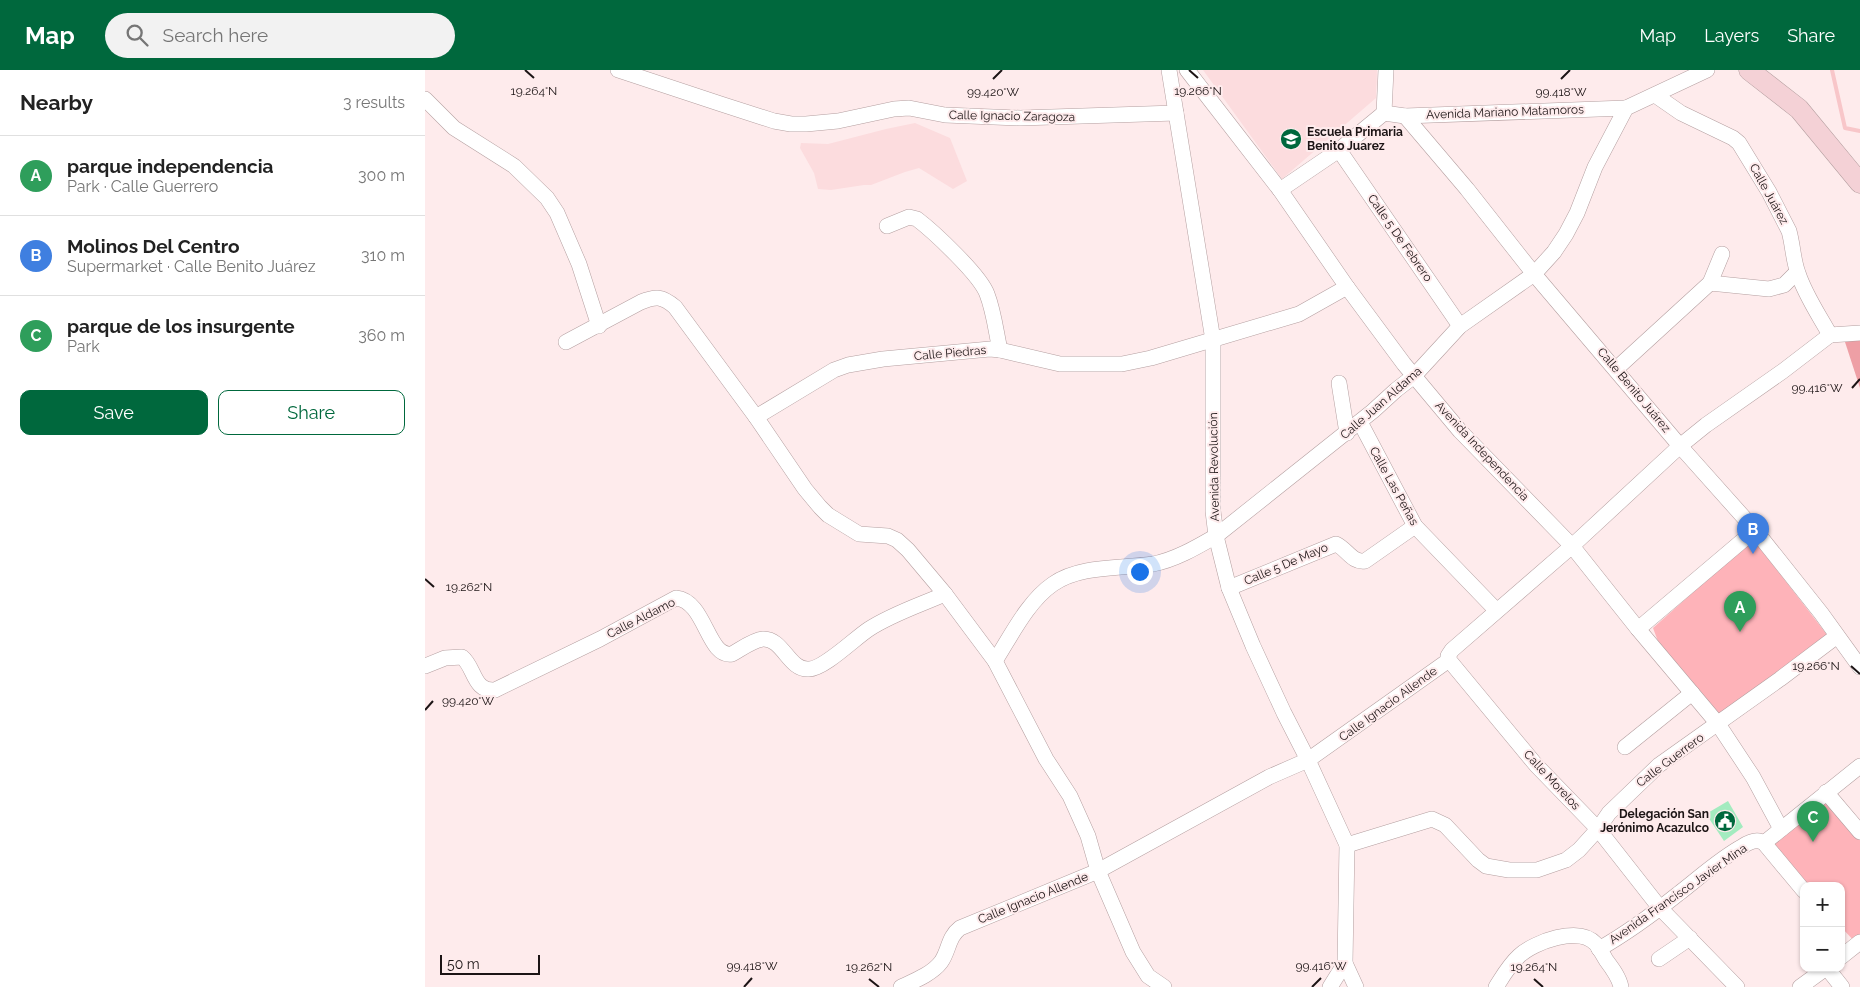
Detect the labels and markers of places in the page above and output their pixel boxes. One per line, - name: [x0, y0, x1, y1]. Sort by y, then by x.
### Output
- place label: Escuela Primaria Benito Juarez: [1307, 125, 1403, 153]
- school or university icon: Escuela Primaria Benito Juarez: [1279, 127, 1303, 151]
- pin: B: [1737, 513, 1769, 554]
- pin: A: [1724, 591, 1756, 632]
- pin: C: [1797, 801, 1829, 842]
- place label: Delegación San Jerónimo Acazulco: [1600, 807, 1709, 835]
- public building icon: Delegación San Jerónimo Acazulco: [1713, 809, 1737, 833]

